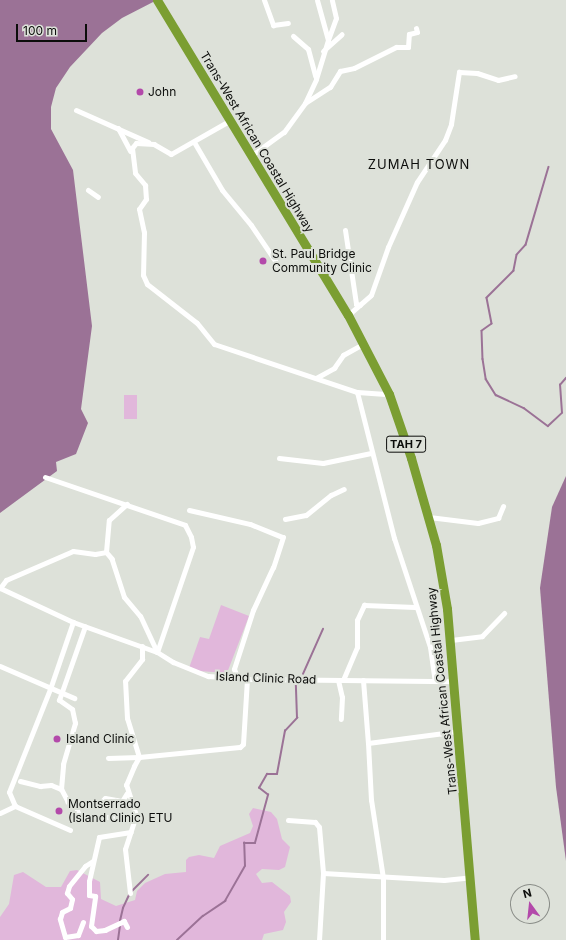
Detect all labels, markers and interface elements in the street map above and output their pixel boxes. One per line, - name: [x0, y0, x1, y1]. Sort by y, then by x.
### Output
- scale bar: [18, 16, 89, 42]
- text: 100 m: [23, 23, 57, 38]
- street label: Trans-West African Coastal Highway: [197, 49, 317, 235]
- place label: John: [148, 85, 176, 99]
- marker: John: [135, 87, 145, 97]
- district label: ZUMAH TOWN: [368, 156, 470, 172]
- place label: St. Paul Bridge Community Clinic: [272, 247, 372, 275]
- marker: St. Paul Bridge Community Clinic: [257, 255, 269, 267]
- road number: TAH 7: [386, 435, 426, 453]
- street label: Trans-West African Coastal Highway: [424, 587, 460, 795]
- street label: Island Clinic Road: [215, 669, 317, 687]
- place label: Island Clinic: [66, 732, 134, 746]
- marker: Island Clinic: [51, 733, 63, 745]
- place label: Montserrado (Island Clinic) ETU: [68, 797, 172, 825]
- marker: Montserrado (Island Clinic) ETU: [53, 805, 65, 817]
- north arrow: [510, 884, 550, 924]
- text: N: [521, 886, 533, 901]

